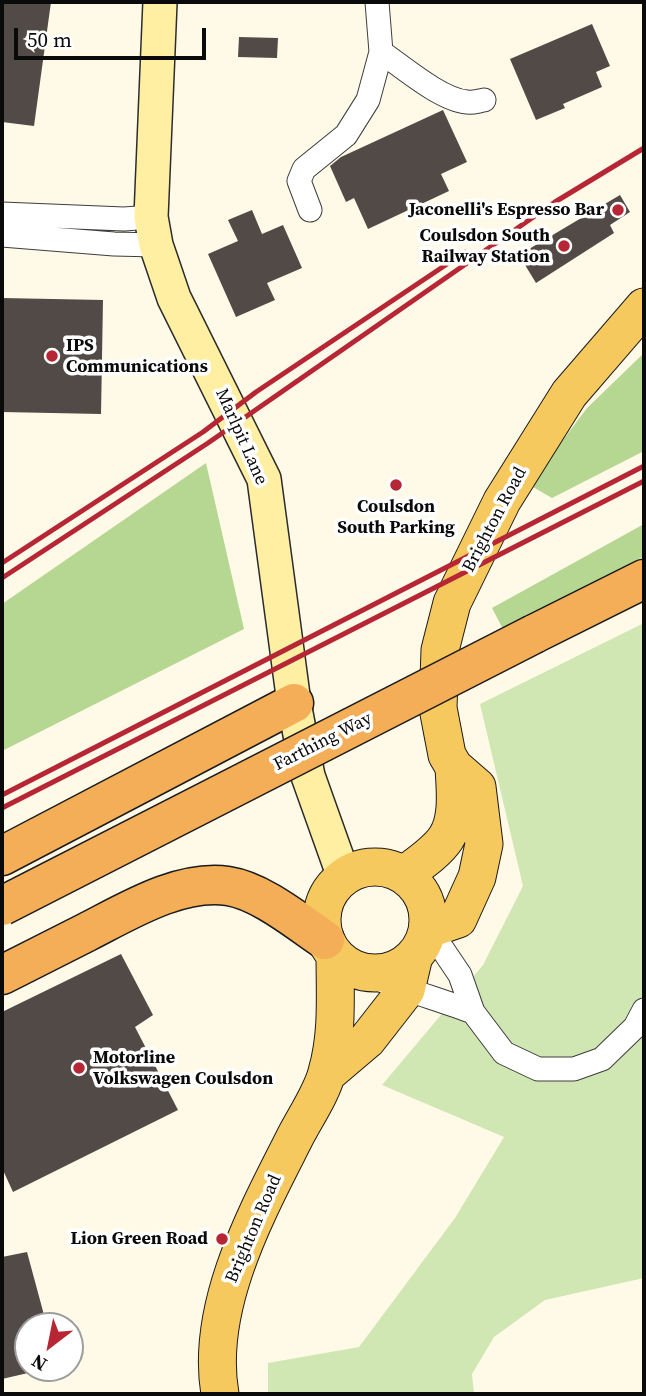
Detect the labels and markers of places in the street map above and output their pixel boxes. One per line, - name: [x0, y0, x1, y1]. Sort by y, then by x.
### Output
- place label: Jaconelli's Espresso Bar: [409, 199, 604, 221]
- marker: Jaconelli's Espresso Bar: [610, 202, 626, 218]
- place label: Coulsdon South Railway Station: [420, 225, 550, 268]
- marker: Coulsdon South Railway Station: [556, 238, 572, 254]
- place label: IPS Communications: [66, 335, 208, 378]
- marker: IPS Communications: [44, 348, 60, 364]
- marker: Coulsdon South Parking: [388, 477, 404, 493]
- place label: Coulsdon South Parking: [337, 496, 455, 538]
- place label: Motorline Volkswagen Coulsdon: [93, 1047, 273, 1090]
- marker: Motorline Volkswagen Coulsdon: [71, 1060, 87, 1076]
- place label: Lion Green Road: [71, 1228, 208, 1250]
- marker: Lion Green Road: [214, 1231, 230, 1247]

